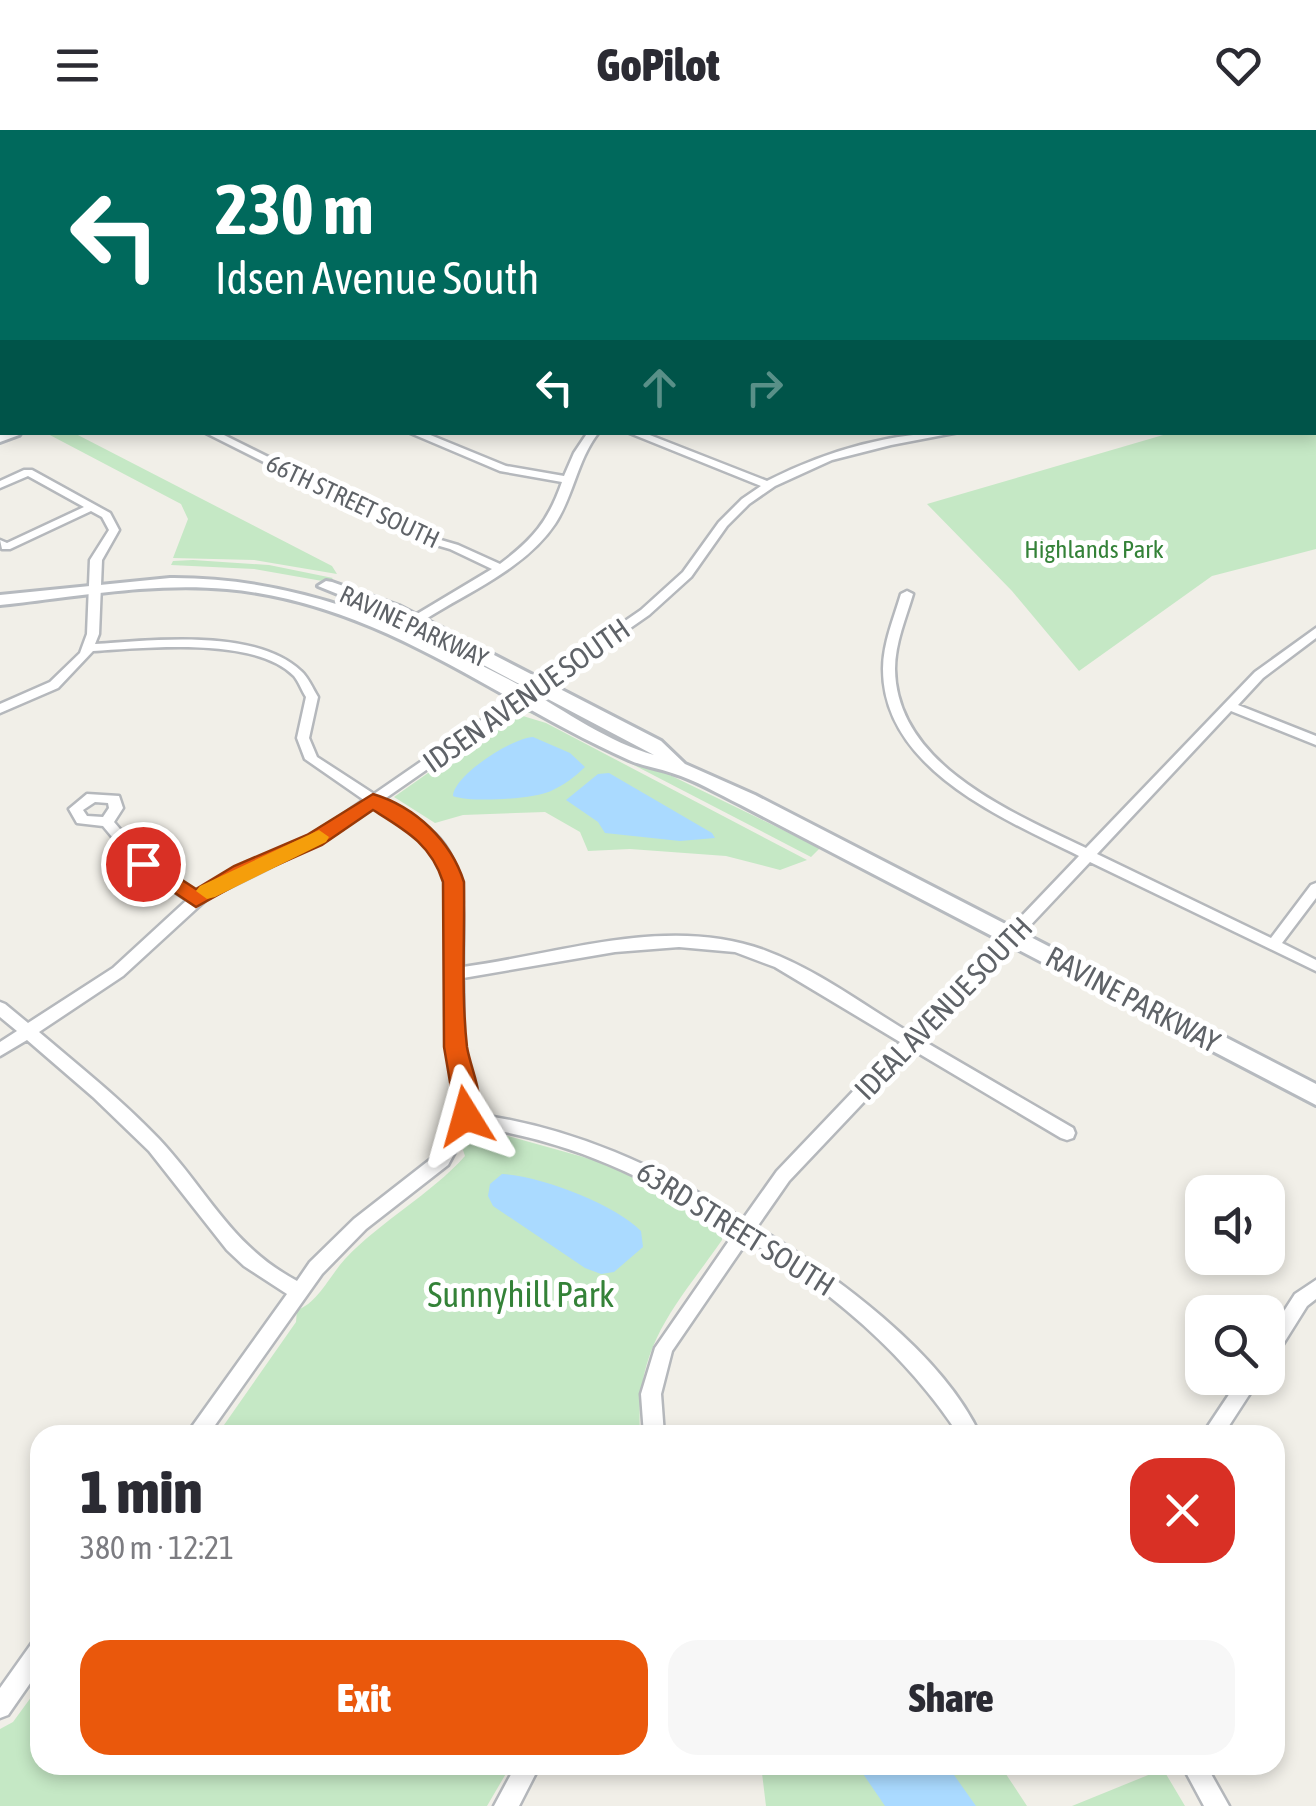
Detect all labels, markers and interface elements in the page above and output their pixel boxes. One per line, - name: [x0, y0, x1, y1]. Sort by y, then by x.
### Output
- icon: menu: [50, 38, 105, 93]
- icon: heart: [1211, 38, 1266, 93]
- text: GoPilot: [597, 39, 719, 91]
- text: 230 m: [215, 169, 374, 249]
- icon: left: [50, 170, 180, 300]
- text: Idsen Avenue South: [215, 252, 539, 304]
- icon: left: [527, 360, 582, 415]
- icon: ahead: [632, 360, 687, 415]
- icon: right: [737, 360, 792, 415]
- street label: 66TH STREET SOUTH: [262, 449, 444, 553]
- park label: Highlands Park: [1024, 535, 1164, 563]
- street label: RAVINE PARKWAY: [336, 580, 492, 672]
- street label: IDSEN AVENUE SOUTH: [416, 611, 636, 779]
- pin: [101, 822, 186, 907]
- icon: arrive: [116, 837, 171, 892]
- street label: IDEAL AVENUE SOUTH: [847, 910, 1039, 1106]
- street label: RAVINE PARKWAY: [1040, 939, 1226, 1059]
- position arrow: [414, 1064, 518, 1168]
- street label: 63RD STREET SOUTH: [631, 1154, 841, 1302]
- map controls: [1185, 1175, 1285, 1395]
- button: sound: [1185, 1175, 1285, 1275]
- park label: Sunnyhill Park: [428, 1274, 614, 1314]
- button: search: [1185, 1295, 1285, 1395]
- text: 1 min: [80, 1457, 203, 1526]
- button: close: [1130, 1458, 1235, 1563]
- text: 380 m · 12:21: [80, 1529, 234, 1566]
- button: Exit: [80, 1640, 648, 1755]
- button: Share: [668, 1640, 1235, 1755]

